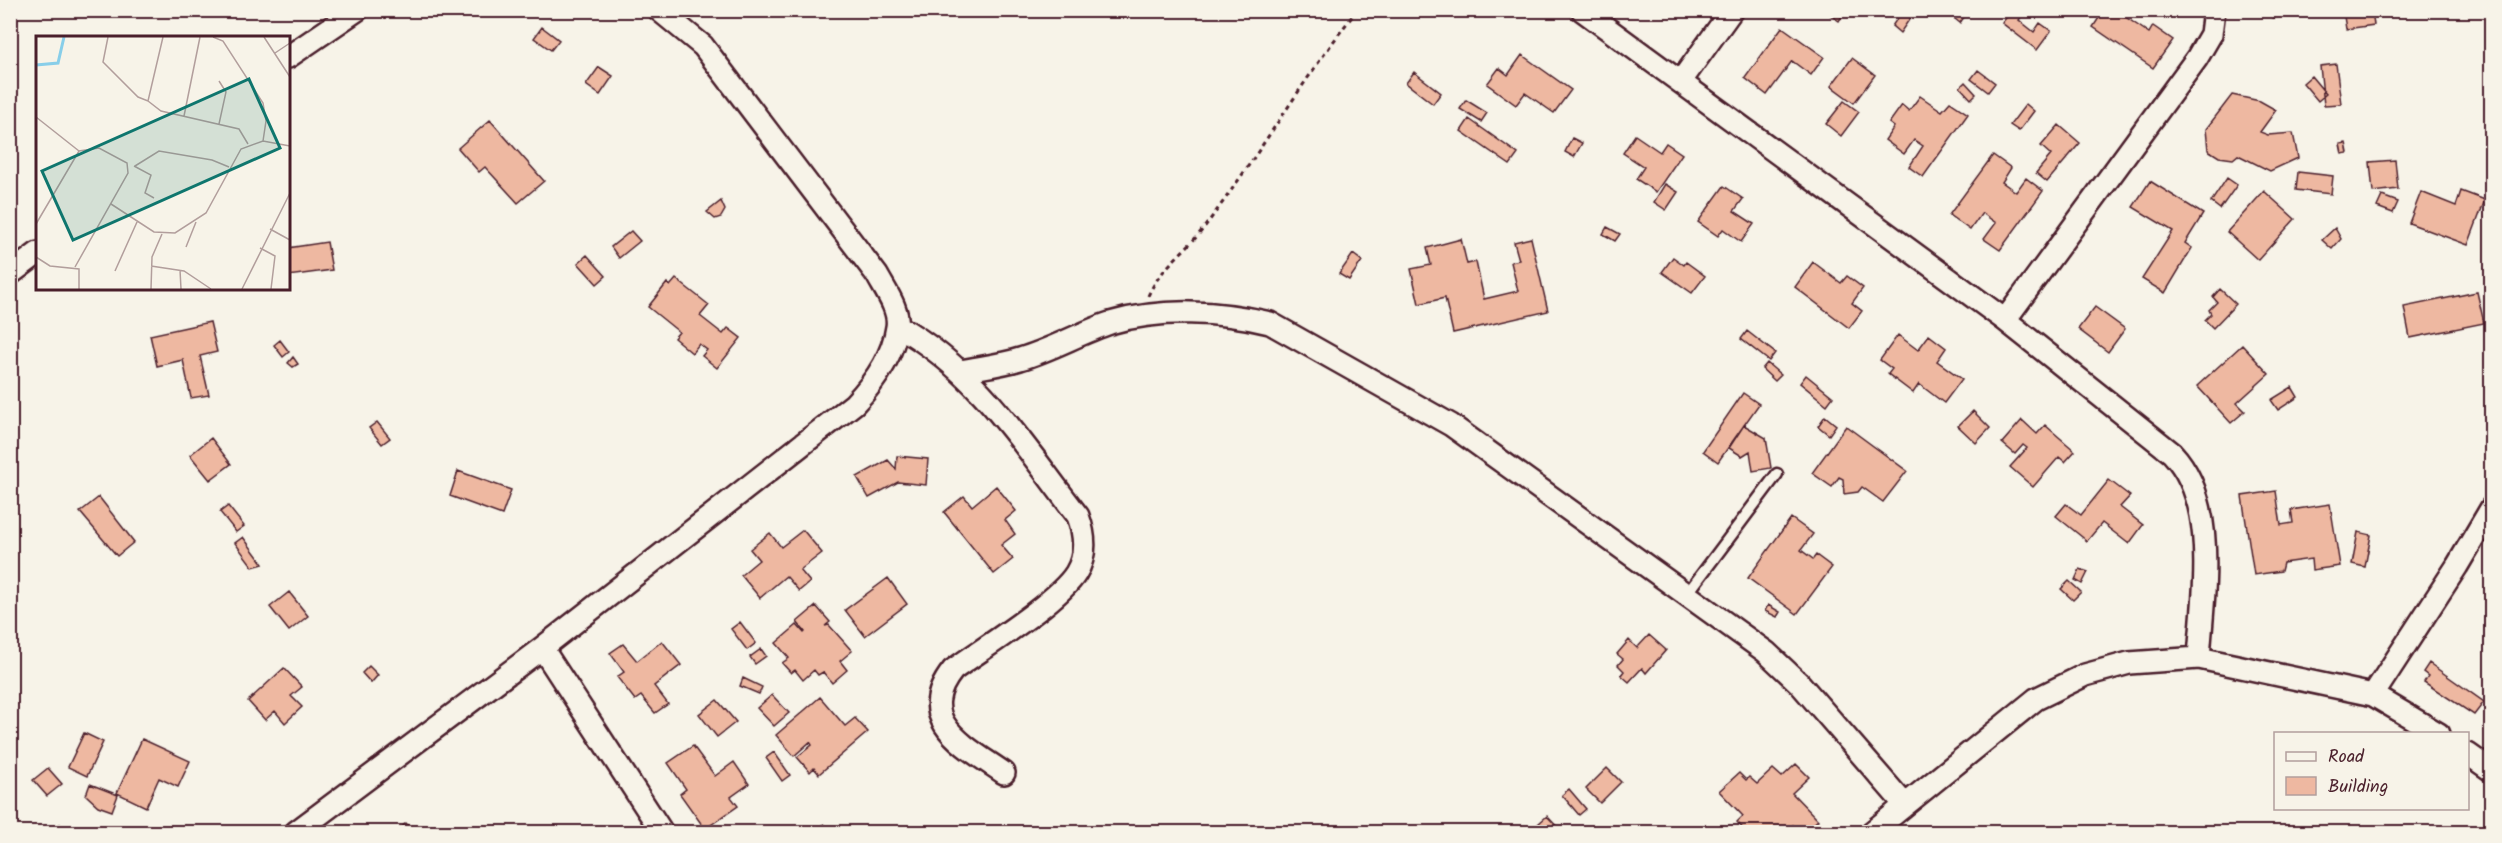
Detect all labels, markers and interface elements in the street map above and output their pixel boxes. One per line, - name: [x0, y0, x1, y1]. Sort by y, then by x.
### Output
- inset map: [36, 36, 290, 290]
- legend: [2274, 732, 2469, 810]
- text: Road: [2328, 743, 2365, 772]
- text: Building: [2328, 773, 2388, 802]

